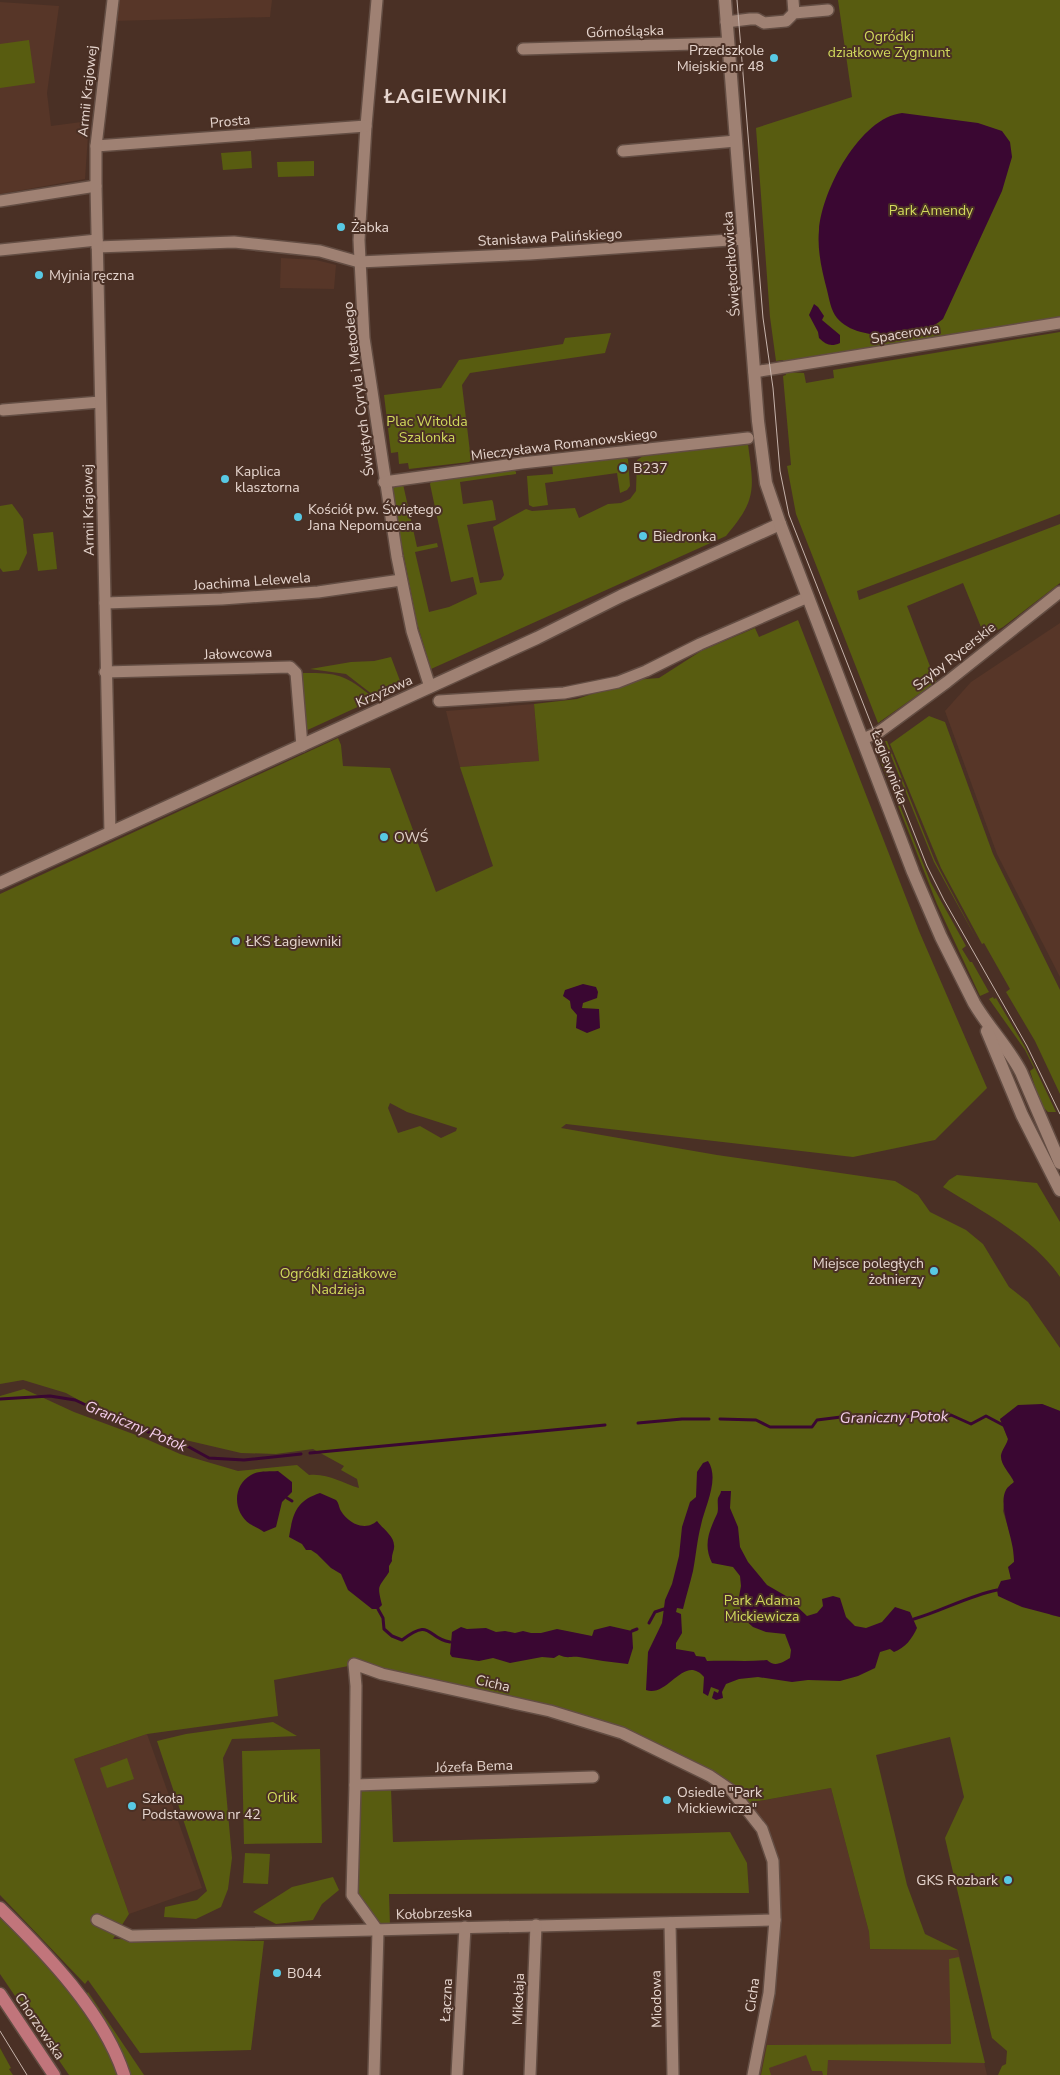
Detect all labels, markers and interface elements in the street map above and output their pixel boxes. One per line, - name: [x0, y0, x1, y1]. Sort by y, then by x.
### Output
- street label: Górnośląska: [586, 21, 664, 42]
- park label: Ogródki działkowe Zygmunt: [828, 27, 950, 62]
- place label: Przedszkole Miejskie nr 48: [677, 41, 764, 76]
- street label: Armii Krajowej: [73, 44, 102, 138]
- marker: Przedszkole Miejskie nr 48: [768, 52, 780, 64]
- district label: ŁAGIEWNIKI: [383, 84, 508, 110]
- street label: Prosta: [209, 110, 251, 133]
- park label: Park Amendy: [889, 201, 974, 220]
- street label: Świętochłowicka: [718, 211, 745, 317]
- place label: Żabka: [351, 218, 389, 237]
- marker: Żabka: [335, 221, 347, 233]
- street label: Stanisława Palińskiego: [477, 224, 623, 251]
- place label: Myjnia ręczna: [49, 266, 134, 285]
- marker: Myjnia ręczna: [33, 269, 45, 281]
- street label: Świętych Cyryla i Metodego: [338, 300, 379, 477]
- street label: Spacerowa: [869, 319, 941, 348]
- park label: Plac Witolda Szalonka: [386, 412, 468, 447]
- street label: Mieczysława Romanowskiego: [470, 424, 659, 465]
- place label: B237: [633, 459, 668, 478]
- place label: Kaplica klasztorna: [235, 462, 300, 497]
- marker: B237: [617, 462, 629, 474]
- street label: Armii Krajowej: [78, 464, 99, 556]
- marker: Kaplica klasztorna: [219, 473, 231, 485]
- place label: Kościół pw. Świętego Jana Nepomucena: [307, 500, 442, 535]
- marker: Kościół pw. Świętego Jana Nepomucena: [292, 511, 304, 523]
- place label: Biedronka: [653, 527, 716, 546]
- marker: Biedronka: [637, 530, 649, 542]
- street label: Joachima Lelewela: [192, 568, 311, 595]
- street label: Szyby Rycerskie: [909, 618, 1000, 695]
- street label: Jałowcowa: [202, 643, 273, 664]
- street label: Krzyżowa: [353, 670, 416, 712]
- street label: Łagiewnicka: [866, 727, 912, 807]
- place label: OWŚ: [394, 828, 429, 847]
- marker: OWŚ: [378, 831, 390, 843]
- place label: ŁKS Łagiewniki: [245, 932, 341, 951]
- marker: ŁKS Łagiewniki: [230, 935, 242, 947]
- place label: Miejsce poległych żołnierzy: [813, 1254, 925, 1289]
- park label: Ogródki działkowe Nadzieja: [280, 1264, 396, 1299]
- marker: Miejsce poległych żołnierzy: [928, 1265, 940, 1277]
- water label: Graniczny Potok: [82, 1396, 190, 1457]
- water label: Graniczny Potok: [840, 1406, 949, 1428]
- park label: Park Adama Mickiewicza: [724, 1591, 800, 1626]
- street label: Cicha: [474, 1670, 512, 1697]
- street label: Józefa Bema: [434, 1756, 513, 1777]
- place label: Osiedle "Park Mickiewicza": [677, 1783, 763, 1818]
- park label: Orlik: [267, 1788, 298, 1807]
- place label: Szkoła Podstawowa nr 42: [142, 1789, 261, 1824]
- marker: Osiedle "Park Mickiewicza": [661, 1794, 673, 1806]
- marker: Szkoła Podstawowa nr 42: [126, 1800, 138, 1812]
- place label: GKS Rozbark: [916, 1871, 999, 1890]
- marker: GKS Rozbark: [1002, 1874, 1014, 1886]
- street label: Kołobrzeska: [396, 1903, 472, 1924]
- place label: B044: [287, 1964, 322, 1983]
- marker: B044: [271, 1967, 283, 1979]
- street label: Miodowa: [646, 1970, 667, 2028]
- street label: Mikołaja: [508, 1973, 529, 2025]
- street label: Cicha: [741, 1977, 764, 2013]
- street label: Łączna: [436, 1978, 457, 2023]
- street label: Chorzowska: [10, 1989, 69, 2063]

